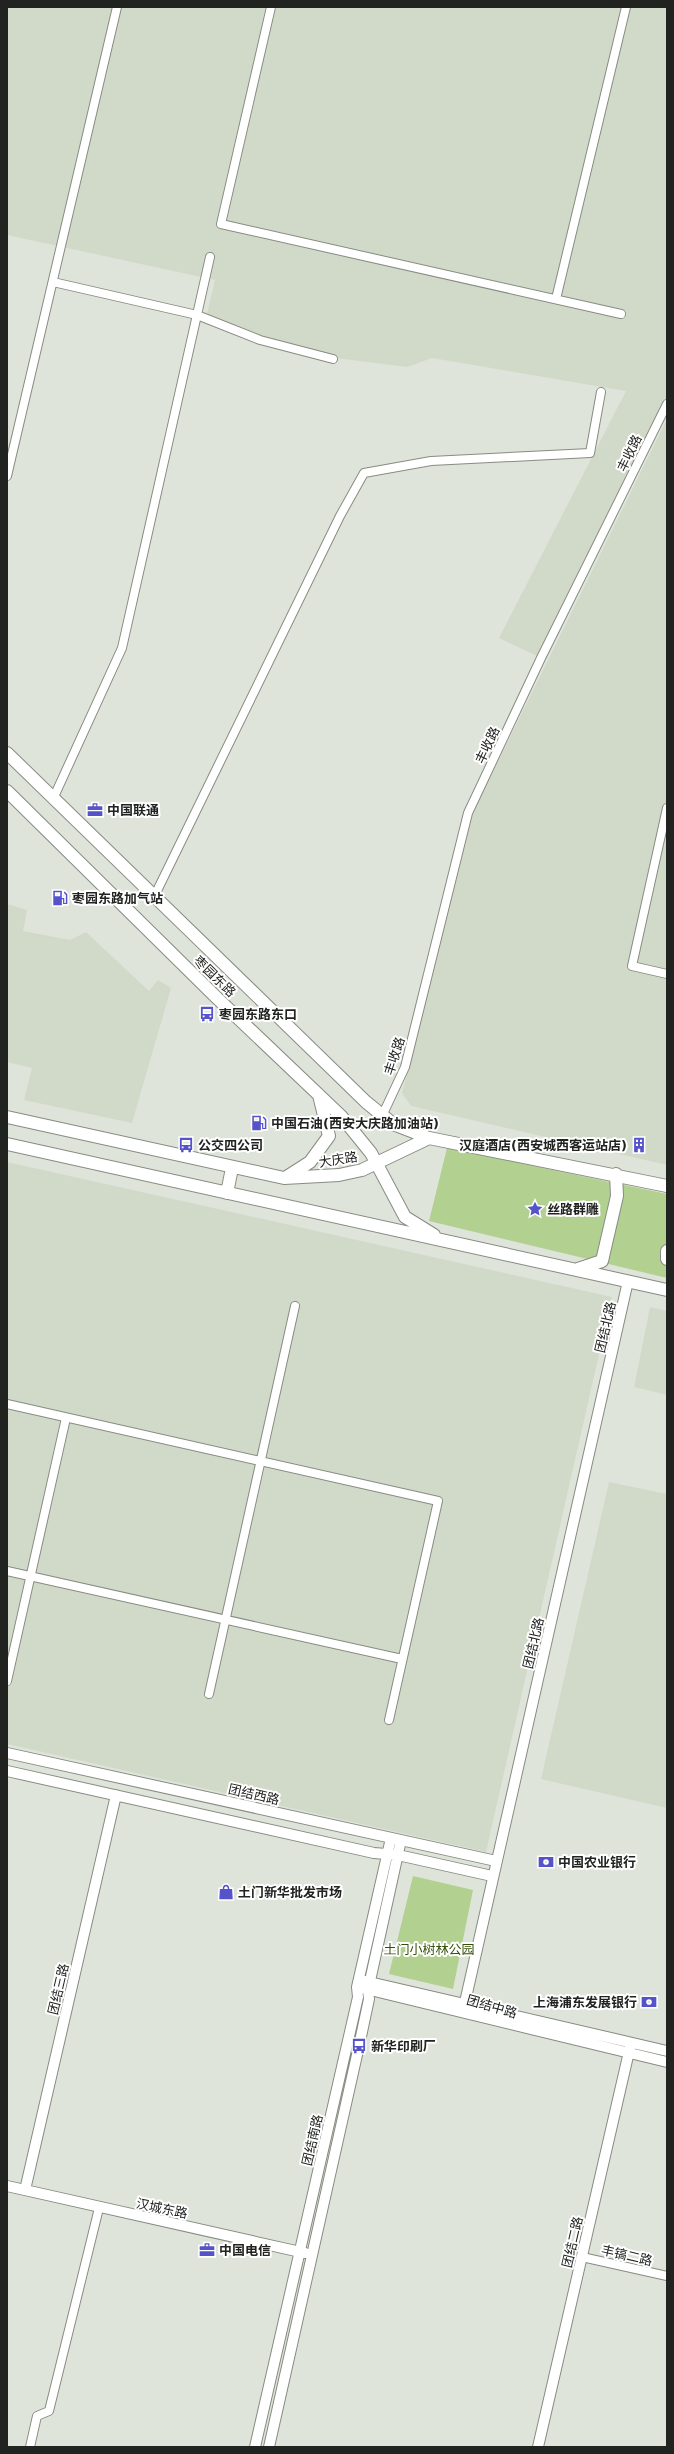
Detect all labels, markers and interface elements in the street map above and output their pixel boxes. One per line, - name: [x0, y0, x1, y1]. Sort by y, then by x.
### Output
- street label: 丰收路: [614, 432, 645, 474]
- street label: 丰收路: [472, 724, 502, 766]
- office icon: 中国联通: [86, 801, 104, 819]
- place label: 中国联通: [107, 803, 159, 818]
- fuel station icon: 枣园东路加气站: [51, 889, 69, 907]
- place label: 枣园东路加气站: [72, 891, 163, 906]
- street label: 枣园东路: [191, 953, 239, 1000]
- bus stop icon: 枣园东路东口: [198, 1005, 216, 1023]
- place label: 枣园东路东口: [219, 1007, 297, 1022]
- street label: 丰收路: [381, 1035, 408, 1077]
- fuel station icon: 中国石油(西安大庆路加油站): [250, 1114, 268, 1132]
- place label: 中国石油(西安大庆路加油站): [271, 1116, 439, 1131]
- bus stop icon: 公交四公司: [177, 1136, 195, 1154]
- building icon: 汉庭酒店(西安城西客运站店): [630, 1136, 648, 1154]
- place label: 公交四公司: [198, 1138, 263, 1153]
- place label: 汉庭酒店(西安城西客运站店): [459, 1138, 627, 1153]
- street label: 大庆路: [318, 1149, 359, 1170]
- place icon: 丝路群雕: [526, 1200, 544, 1218]
- place label: 丝路群雕: [547, 1202, 599, 1217]
- street label: 团结北路: [592, 1300, 619, 1354]
- street label: 团结北路: [520, 1616, 547, 1670]
- street label: 团结西路: [227, 1781, 281, 1808]
- bank icon: 中国农业银行: [537, 1853, 555, 1871]
- place label: 中国农业银行: [558, 1855, 636, 1870]
- shop icon: 土门新华批发市场: [217, 1883, 235, 1901]
- place label: 土门新华批发市场: [238, 1885, 342, 1900]
- park label: 土门小树林公园: [383, 1942, 475, 1957]
- street label: 团结三路: [45, 1962, 72, 2016]
- street label: 团结中路: [465, 1992, 519, 2021]
- bank icon: 上海浦东发展银行: [640, 1993, 658, 2011]
- place label: 上海浦东发展银行: [533, 1995, 637, 2010]
- bus stop icon: 新华印刷厂: [350, 2037, 368, 2055]
- place label: 新华印刷厂: [371, 2039, 436, 2054]
- street label: 团结南路: [299, 2113, 326, 2167]
- street label: 汉城东路: [135, 2196, 189, 2221]
- street label: 团结二路: [559, 2215, 586, 2269]
- office icon: 中国电信: [198, 2241, 216, 2259]
- street label: 丰镐二路: [600, 2242, 654, 2269]
- place label: 中国电信: [219, 2243, 271, 2258]

